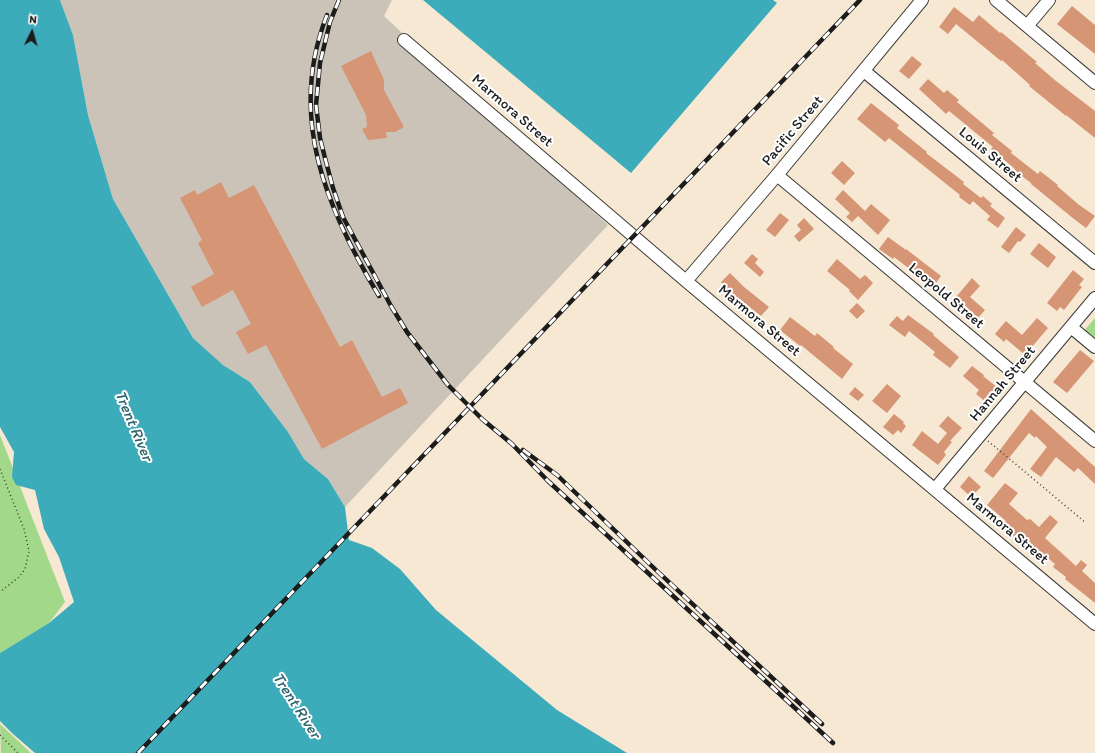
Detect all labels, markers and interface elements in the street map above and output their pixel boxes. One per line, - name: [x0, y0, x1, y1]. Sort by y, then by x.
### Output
- north arrow: [12, 12, 52, 52]
- text: N: [29, 13, 37, 26]
- street label: Marmora Street: [468, 71, 556, 151]
- street label: Pacific Street: [758, 92, 828, 170]
- street label: Louis Street: [955, 123, 1025, 187]
- street label: Leopold Street: [904, 259, 988, 333]
- street label: Marmora Street: [714, 281, 804, 361]
- street label: Hannah Street: [966, 343, 1040, 425]
- water label: Trent River: [110, 388, 156, 464]
- street label: Marmora Street: [962, 489, 1052, 569]
- water label: Trent River: [268, 669, 324, 743]

